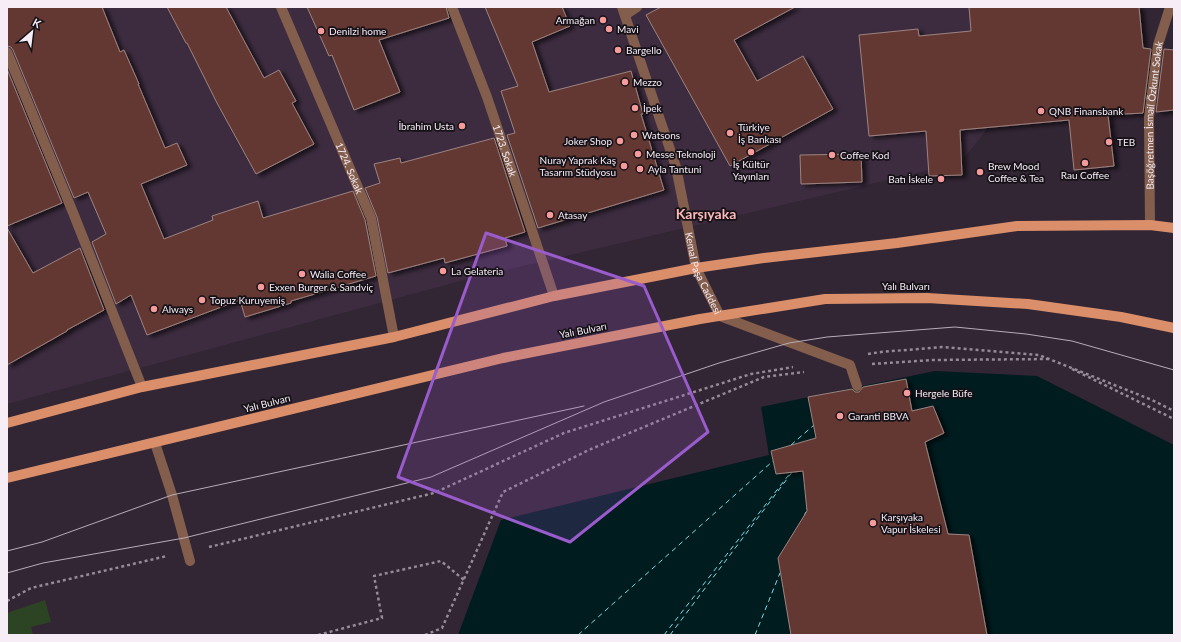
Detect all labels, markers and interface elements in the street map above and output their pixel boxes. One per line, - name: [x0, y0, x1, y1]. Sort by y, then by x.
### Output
- north arrow: [12, 12, 52, 52]
- place label: Armağan: [556, 14, 595, 26]
- text: K: [31, 15, 44, 30]
- marker: Armağan: [598, 15, 608, 25]
- place label: Mavi: [617, 23, 639, 35]
- marker: Mavi: [604, 24, 614, 34]
- place label: Denilzi home: [329, 25, 386, 37]
- marker: Denilzi home: [316, 26, 326, 36]
- street label: Başöğretmen İsmail Özkunt Sokak: [1143, 39, 1165, 190]
- place label: Bargello: [626, 44, 662, 56]
- marker: Bargello: [613, 45, 623, 55]
- place label: Mezzo: [633, 76, 662, 88]
- marker: Mezzo: [620, 77, 630, 87]
- place label: İpek: [643, 102, 663, 114]
- marker: İpek: [630, 103, 640, 113]
- place label: QNB Finansbank: [1049, 105, 1124, 117]
- marker: QNB Finansbank: [1036, 106, 1046, 116]
- place label: İbrahim Usta: [398, 120, 454, 132]
- marker: İbrahim Usta: [457, 121, 467, 131]
- place label: Türkiye İş Bankası: [738, 121, 781, 145]
- street label: 1723. Sokak: [491, 123, 520, 179]
- marker: Türkiye İş Bankası: [725, 128, 735, 138]
- place label: Watsons: [642, 129, 680, 141]
- marker: Watsons: [629, 130, 639, 140]
- place label: Joker Shop: [564, 135, 612, 147]
- marker: Joker Shop: [615, 136, 625, 146]
- place label: TEB: [1117, 136, 1135, 148]
- marker: TEB: [1104, 137, 1114, 147]
- street label: 1724. Sokak: [333, 141, 366, 196]
- marker: İş Kültür Yayınları: [746, 147, 756, 157]
- place label: Messe Teknoloji: [646, 148, 716, 160]
- marker: Messe Teknoloji: [633, 149, 643, 159]
- place label: Coffee Kod: [840, 149, 889, 161]
- marker: Coffee Kod: [827, 150, 837, 160]
- place label: Nuray Yaprak Kaş Tasarım Stüdyosu: [540, 154, 616, 178]
- place label: İş Kültür Yayınları: [733, 158, 770, 182]
- marker: Rau Coffee: [1080, 158, 1090, 168]
- place label: Brew Mood Coffee & Tea: [988, 160, 1044, 184]
- marker: Nuray Yaprak Kaş Tasarım Stüdyosu: [619, 161, 629, 171]
- place label: Ayla Tantuni: [648, 163, 701, 175]
- marker: Ayla Tantuni: [635, 164, 645, 174]
- marker: Brew Mood Coffee & Tea: [975, 167, 985, 177]
- place label: Rau Coffee: [1061, 169, 1109, 181]
- place label: Batı İskele: [888, 173, 933, 185]
- marker: Batı İskele: [936, 174, 946, 184]
- district label: Karşıyaka: [676, 205, 736, 222]
- place label: Atasay: [558, 209, 588, 221]
- marker: Atasay: [545, 210, 555, 220]
- street label: Kemal Paşa Caddesi: [683, 231, 724, 316]
- place label: La Gelateria: [451, 265, 503, 277]
- marker: La Gelateria: [438, 266, 448, 276]
- place label: Walia Coffee: [310, 268, 366, 280]
- marker: Walia Coffee: [297, 269, 307, 279]
- street label: Yalı Bulvarı: [882, 280, 930, 292]
- place label: Exxen Burger & Sandviç: [269, 281, 374, 293]
- marker: Exxen Burger & Sandviç: [256, 282, 266, 292]
- place label: Topuz Kuruyemiş: [210, 294, 285, 306]
- marker: Topuz Kuruyemiş: [197, 295, 207, 305]
- place label: Always: [162, 303, 193, 315]
- marker: Always: [149, 304, 159, 314]
- street label: Yalı Bulvarı: [558, 320, 608, 340]
- place label: Hergele Büfe: [915, 387, 972, 399]
- marker: Hergele Büfe: [902, 388, 912, 398]
- street label: Yalı Bulvarı: [242, 391, 292, 415]
- place label: Garanti BBVA: [848, 410, 909, 422]
- marker: Garanti BBVA: [835, 411, 845, 421]
- place label: Karşıyaka Vapur İskelesi: [881, 511, 941, 535]
- marker: Karşıyaka Vapur İskelesi: [868, 518, 878, 528]

